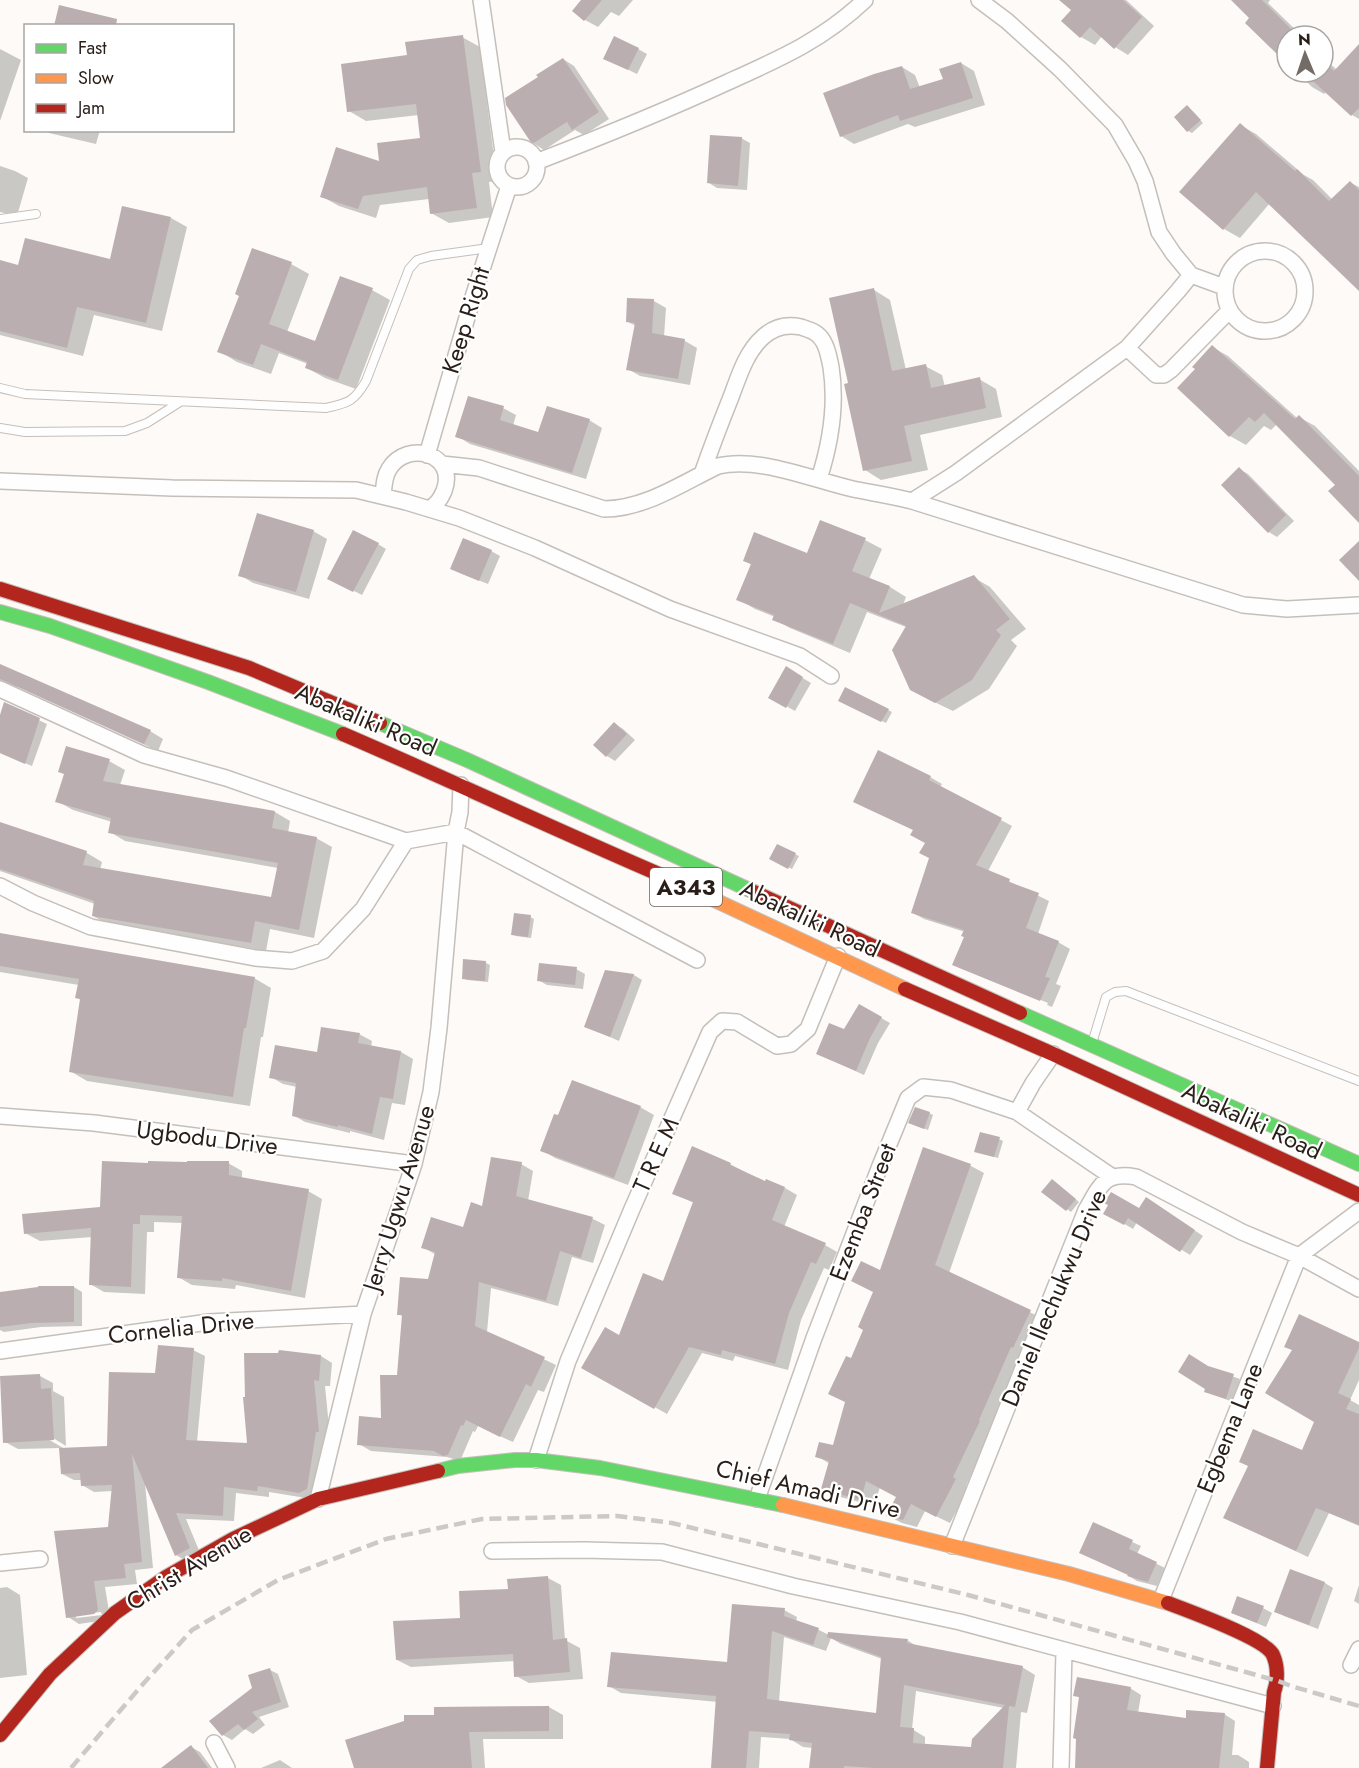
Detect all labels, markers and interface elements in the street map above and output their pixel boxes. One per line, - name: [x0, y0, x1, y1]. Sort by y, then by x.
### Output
- legend: [24, 24, 234, 132]
- north arrow: [1275, 24, 1335, 84]
- text: N: [1298, 28, 1311, 51]
- text: Fast: [78, 35, 107, 61]
- text: Slow: [78, 65, 115, 91]
- text: Jam: [76, 95, 105, 121]
- street label: Keep Right: [433, 262, 498, 378]
- street label: Abakaliki Road: [290, 674, 442, 765]
- road number: A343: [650, 868, 722, 906]
- street label: Abakaliki Road: [735, 871, 886, 966]
- street label: Abakaliki Road: [1177, 1073, 1328, 1168]
- street label: Jerry Ugwu Avenue: [353, 1101, 443, 1298]
- street label: Ugbodu Drive: [134, 1111, 280, 1164]
- street label: T R E M: [624, 1112, 688, 1198]
- street label: Ezemba Street: [820, 1138, 905, 1286]
- street label: Daniel Ilechukwu Drive: [992, 1184, 1115, 1412]
- street label: Cornelia Drive: [106, 1302, 256, 1353]
- street label: Egbema Lane: [1188, 1357, 1272, 1498]
- street label: Chief Amadi Drive: [712, 1450, 904, 1527]
- street label: Christ Avenue: [119, 1516, 258, 1619]

